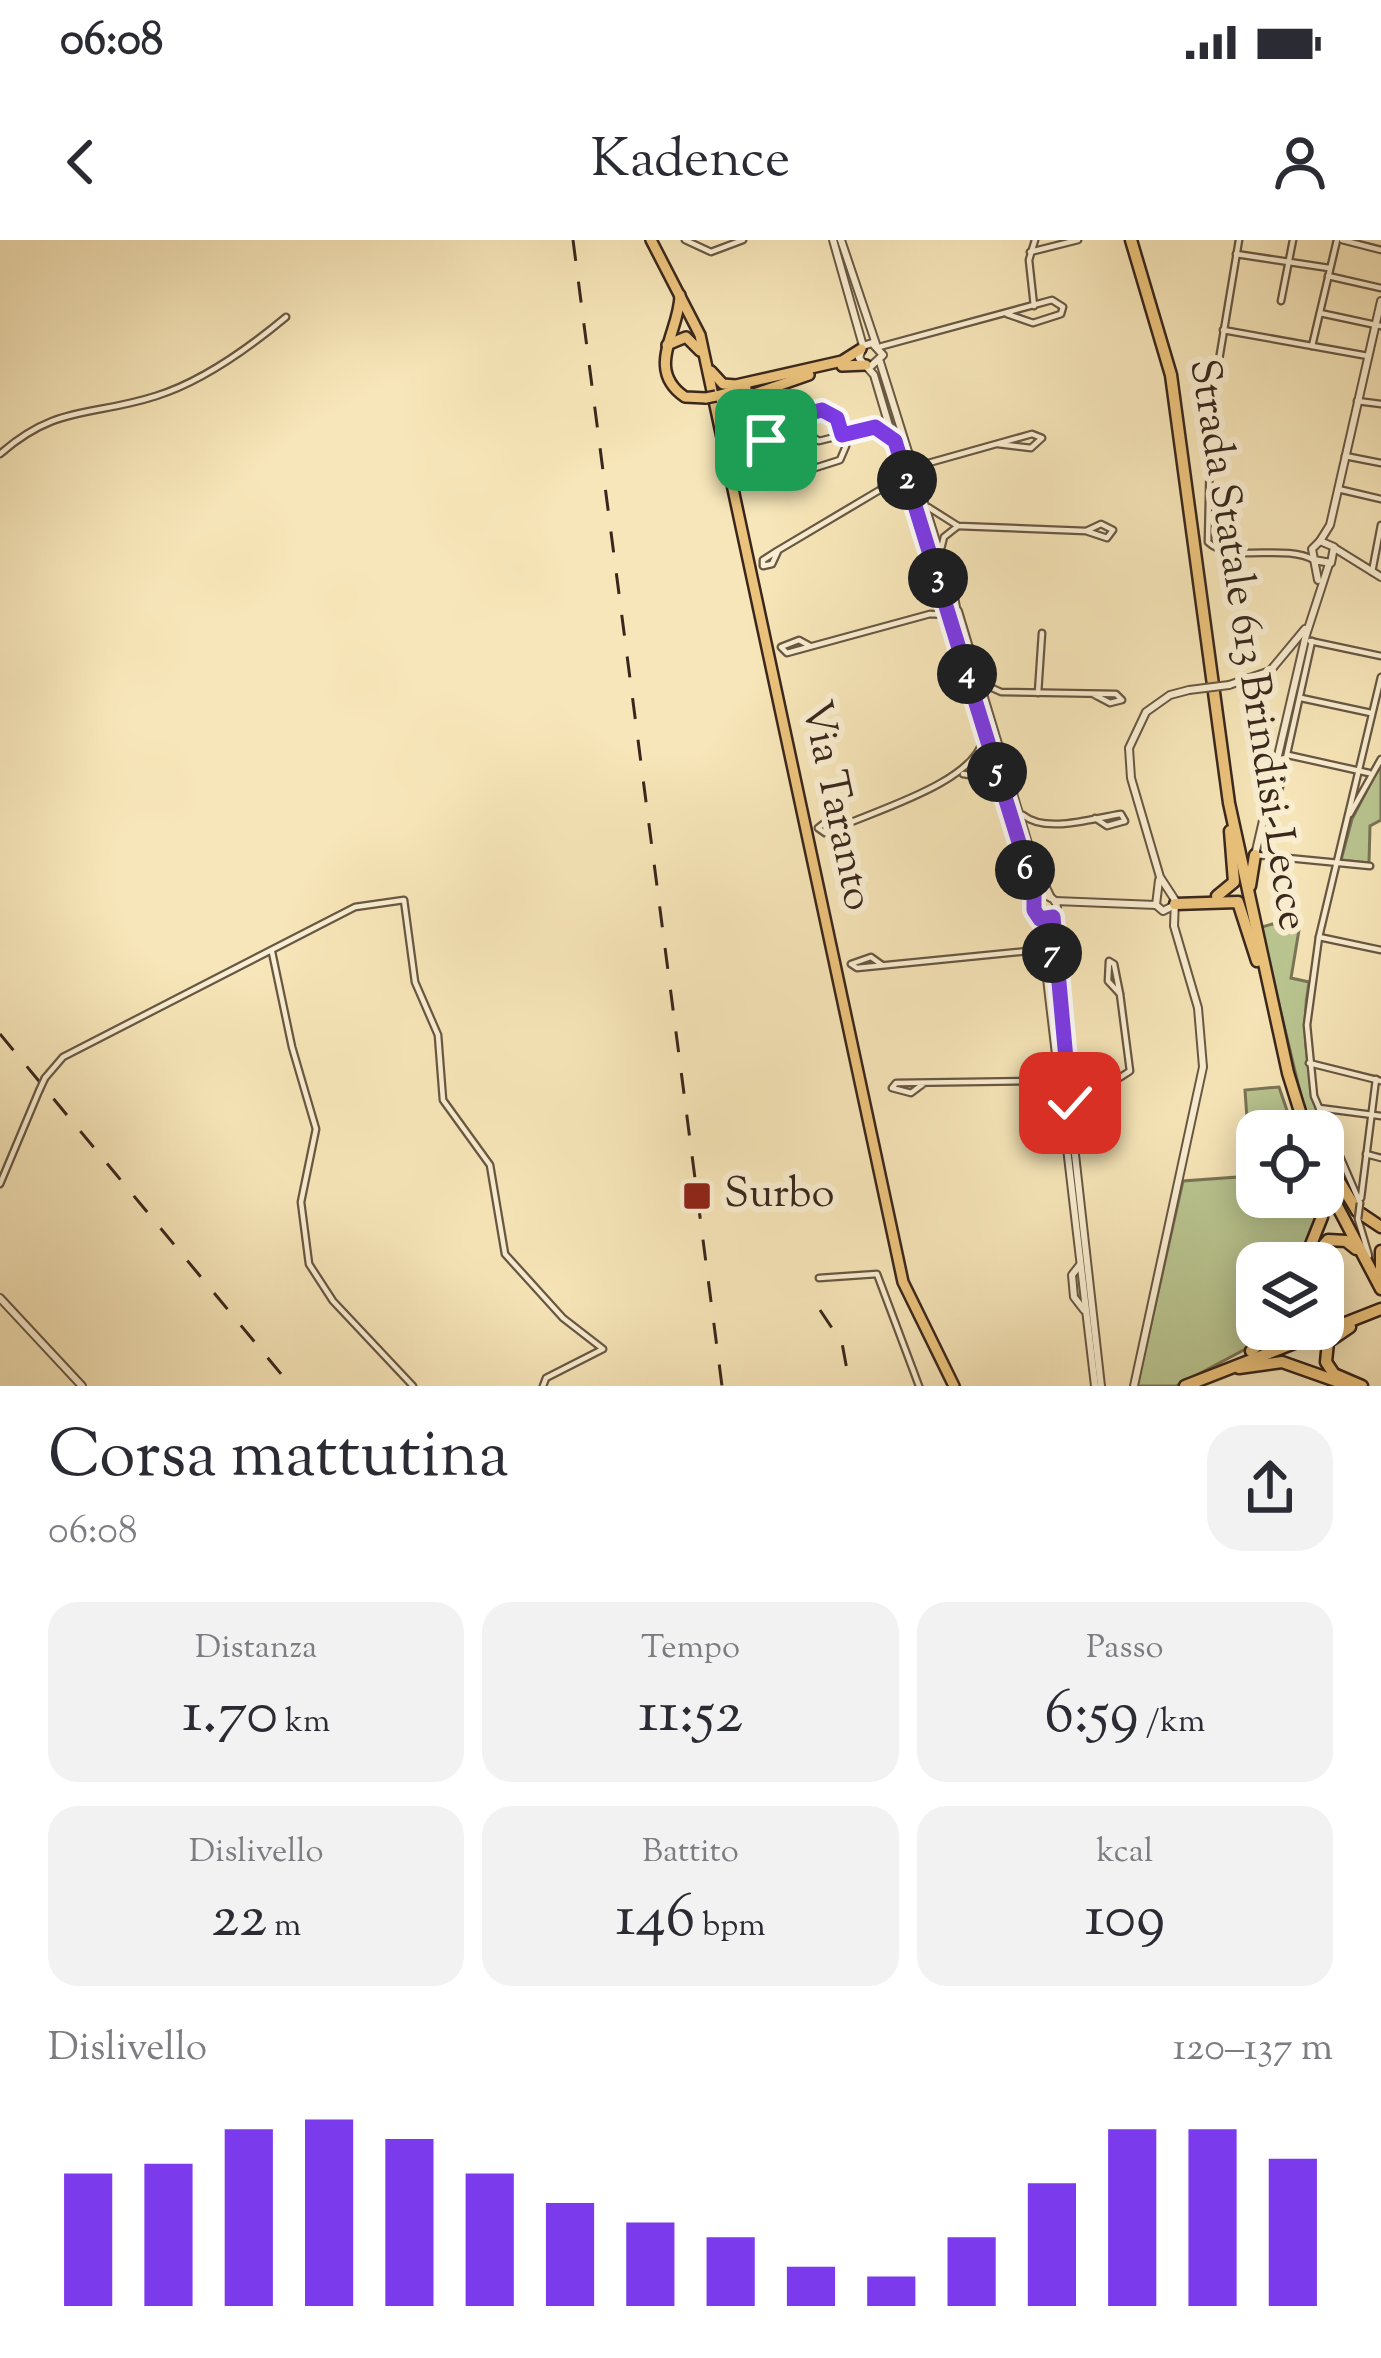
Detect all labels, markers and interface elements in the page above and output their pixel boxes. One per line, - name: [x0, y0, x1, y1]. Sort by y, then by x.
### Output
- text: 06:08: [60, 10, 163, 75]
- text: Kadence: [591, 123, 790, 201]
- icon: back: [48, 129, 114, 195]
- icon: person: [1267, 129, 1333, 195]
- street label: Strada Statale 613 Brindisi-Lecce: [1171, 355, 1321, 935]
- pin: [715, 389, 817, 491]
- icon: arrive: [733, 407, 799, 473]
- pin: 2: [877, 450, 937, 510]
- text: 2: [899, 456, 915, 504]
- pin: 3: [908, 548, 968, 608]
- text: 3: [931, 554, 945, 602]
- pin: 4: [937, 644, 997, 704]
- text: 4: [959, 650, 975, 698]
- street label: Via Taranto: [784, 696, 886, 916]
- pin: 5: [967, 742, 1027, 802]
- text: 5: [991, 748, 1003, 796]
- pin: 6: [995, 840, 1055, 900]
- text: 6: [1017, 846, 1033, 894]
- pin: 7: [1022, 923, 1082, 983]
- text: 7: [1044, 929, 1060, 977]
- pin: [1019, 1052, 1121, 1154]
- icon: check: [1037, 1070, 1103, 1136]
- map controls: [1236, 1110, 1344, 1350]
- button: locate: [1236, 1110, 1344, 1218]
- place label: Surbo: [724, 1166, 835, 1226]
- marker: Surbo: [681, 1180, 713, 1212]
- button: layers: [1236, 1242, 1344, 1350]
- text: Corsa mattutina: [48, 1412, 509, 1507]
- button: share: [1207, 1425, 1333, 1551]
- text: 06:08: [48, 1505, 138, 1561]
- text: Distanza: [195, 1625, 317, 1673]
- text: Tempo: [641, 1625, 740, 1673]
- text: Passo: [1086, 1625, 1164, 1673]
- text: 1.70: [182, 1673, 278, 1760]
- text: 11:52: [638, 1673, 743, 1760]
- text: 6:59: [1044, 1673, 1139, 1760]
- text: km: [278, 1699, 330, 1747]
- text: /km: [1139, 1699, 1205, 1747]
- text: Dislivello: [189, 1829, 323, 1877]
- text: Battito: [642, 1829, 739, 1877]
- text: kcal: [1096, 1829, 1153, 1877]
- text: 22: [211, 1877, 267, 1964]
- text: 146: [615, 1877, 695, 1964]
- text: 109: [1084, 1877, 1165, 1964]
- text: m: [267, 1903, 301, 1951]
- text: bpm: [695, 1903, 766, 1951]
- text: Dislivello: [48, 2022, 207, 2078]
- text: 120–137 m: [1173, 2022, 1333, 2078]

